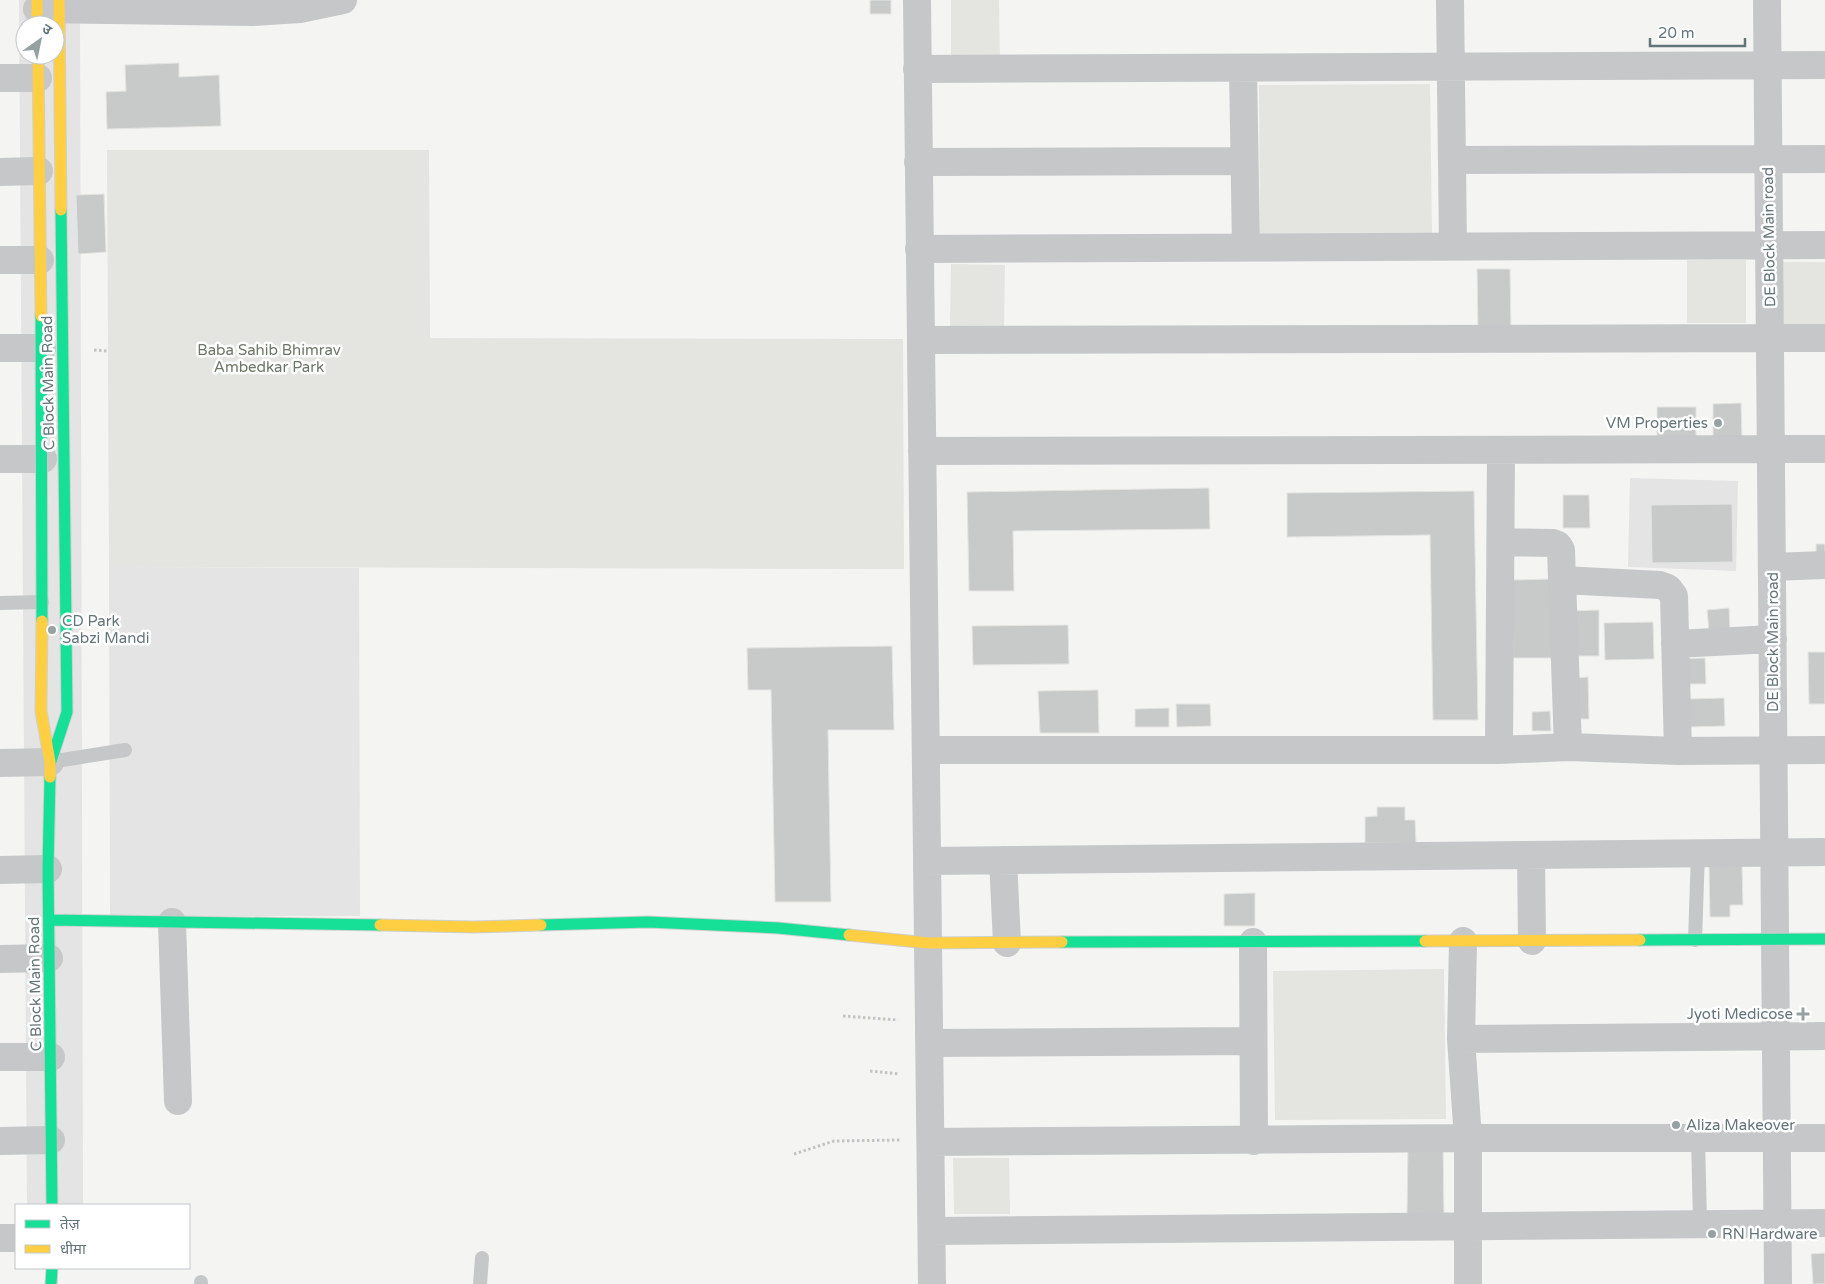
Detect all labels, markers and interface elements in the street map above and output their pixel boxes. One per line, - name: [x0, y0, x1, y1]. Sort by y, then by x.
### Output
- north arrow: [15, 15, 65, 65]
- scale bar: [1650, 15, 1745, 47]
- text: उ: [39, 20, 56, 39]
- text: 20 m: [1658, 24, 1695, 42]
- street label: DE Block Main road: [1759, 167, 1779, 307]
- street label: C Block Main Road: [38, 315, 58, 451]
- park label: Baba Sahib Bhimrav Ambedkar Park: [197, 341, 341, 376]
- place label: VM Properties: [1606, 414, 1708, 432]
- marker: VM Properties: [1712, 417, 1724, 429]
- street label: DE Block Main road: [1764, 572, 1782, 712]
- place label: CD Park Sabzi Mandi: [62, 612, 150, 647]
- marker: CD Park Sabzi Mandi: [46, 624, 58, 636]
- street label: C Block Main Road: [25, 916, 45, 1052]
- place label: Jyoti Medicose: [1687, 1005, 1793, 1023]
- marker: Jyoti Medicose: [1797, 1008, 1809, 1020]
- place label: Aliza Makeover: [1686, 1116, 1795, 1134]
- marker: Aliza Makeover: [1670, 1119, 1682, 1131]
- legend: [15, 1204, 190, 1269]
- text: तेज़: [60, 1215, 81, 1233]
- place label: RN Hardware: [1722, 1225, 1818, 1243]
- marker: RN Hardware: [1706, 1228, 1718, 1240]
- text: धीमा: [60, 1240, 87, 1258]

